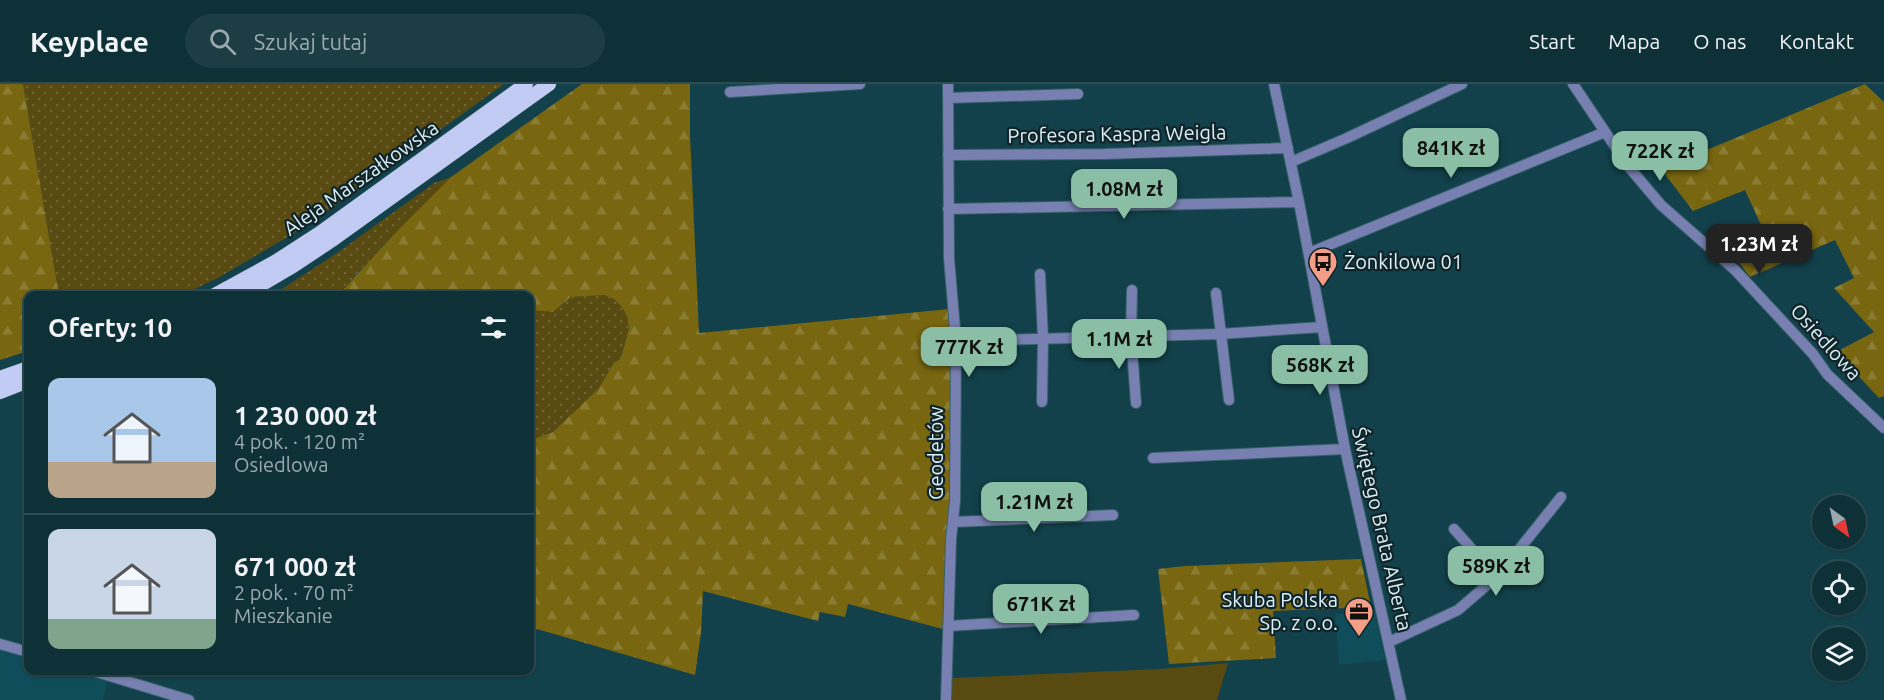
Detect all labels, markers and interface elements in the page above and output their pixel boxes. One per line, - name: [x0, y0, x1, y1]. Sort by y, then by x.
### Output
- search box: [185, 14, 605, 68]
- icon: search: [206, 25, 239, 58]
- text: Keyplace: [30, 26, 149, 57]
- text: Szukaj tutaj: [254, 29, 367, 54]
- text: Start: [1529, 29, 1575, 53]
- text: Mapa: [1608, 29, 1660, 53]
- text: O nas: [1693, 29, 1746, 53]
- text: Kontakt: [1779, 29, 1854, 53]
- street label: Aleja Marszałkowska: [279, 116, 443, 240]
- street label: Profesora Kaspra Weigla: [1007, 120, 1227, 147]
- pin: 841K zł: [1396, 128, 1506, 179]
- pin: 722K zł: [1605, 131, 1715, 182]
- text: 841K zł: [1417, 136, 1485, 159]
- text: 722K zł: [1626, 139, 1694, 162]
- pin: 1.08M zł: [1062, 169, 1186, 220]
- text: 1.08M zł: [1085, 177, 1163, 200]
- pin: 1.23M zł: [1697, 224, 1821, 275]
- text: 1.23M zł: [1720, 232, 1798, 255]
- bus stop icon: Żonkilowa 01: [1307, 246, 1339, 288]
- place label: Żonkilowa 01: [1344, 250, 1463, 273]
- street label: Osiedlowa: [1786, 299, 1867, 384]
- icon: filters: [477, 311, 510, 344]
- text: Oferty: 10: [48, 313, 172, 342]
- pin: 1.1M zł: [1064, 319, 1174, 370]
- pin: 777K zł: [914, 327, 1024, 378]
- text: 1.1M zł: [1086, 327, 1152, 350]
- text: 777K zł: [935, 335, 1003, 358]
- pin: 568K zł: [1265, 345, 1375, 396]
- text: 568K zł: [1286, 353, 1354, 376]
- text: 1 230 000 zł: [234, 401, 377, 430]
- icon: home: [96, 402, 168, 474]
- street label: Geodetów: [924, 406, 947, 500]
- street label: Świętego Brata Alberta: [1348, 425, 1417, 633]
- text: 4 pok. · 120 m²: [234, 430, 365, 453]
- text: Osiedlowa: [234, 453, 329, 476]
- pin: 1.21M zł: [972, 482, 1096, 533]
- text: 1.21M zł: [995, 490, 1073, 513]
- north arrow: [1812, 495, 1866, 549]
- map controls: [1812, 495, 1866, 681]
- pin: 589K zł: [1441, 546, 1551, 597]
- text: 671 000 zł: [234, 552, 356, 581]
- icon: home: [96, 553, 168, 625]
- text: 589K zł: [1462, 554, 1530, 577]
- button: locate: [1812, 561, 1866, 615]
- text: 2 pok. · 70 m²: [234, 581, 354, 604]
- pin: 671K zł: [986, 584, 1096, 635]
- place label: Skuba Polska Sp. z o.o.: [1222, 588, 1338, 634]
- text: 671K zł: [1007, 592, 1075, 615]
- office icon: Skuba Polska Sp. z o.o.: [1343, 596, 1375, 638]
- text: Mieszkanie: [234, 604, 333, 627]
- button: layers: [1812, 627, 1866, 681]

